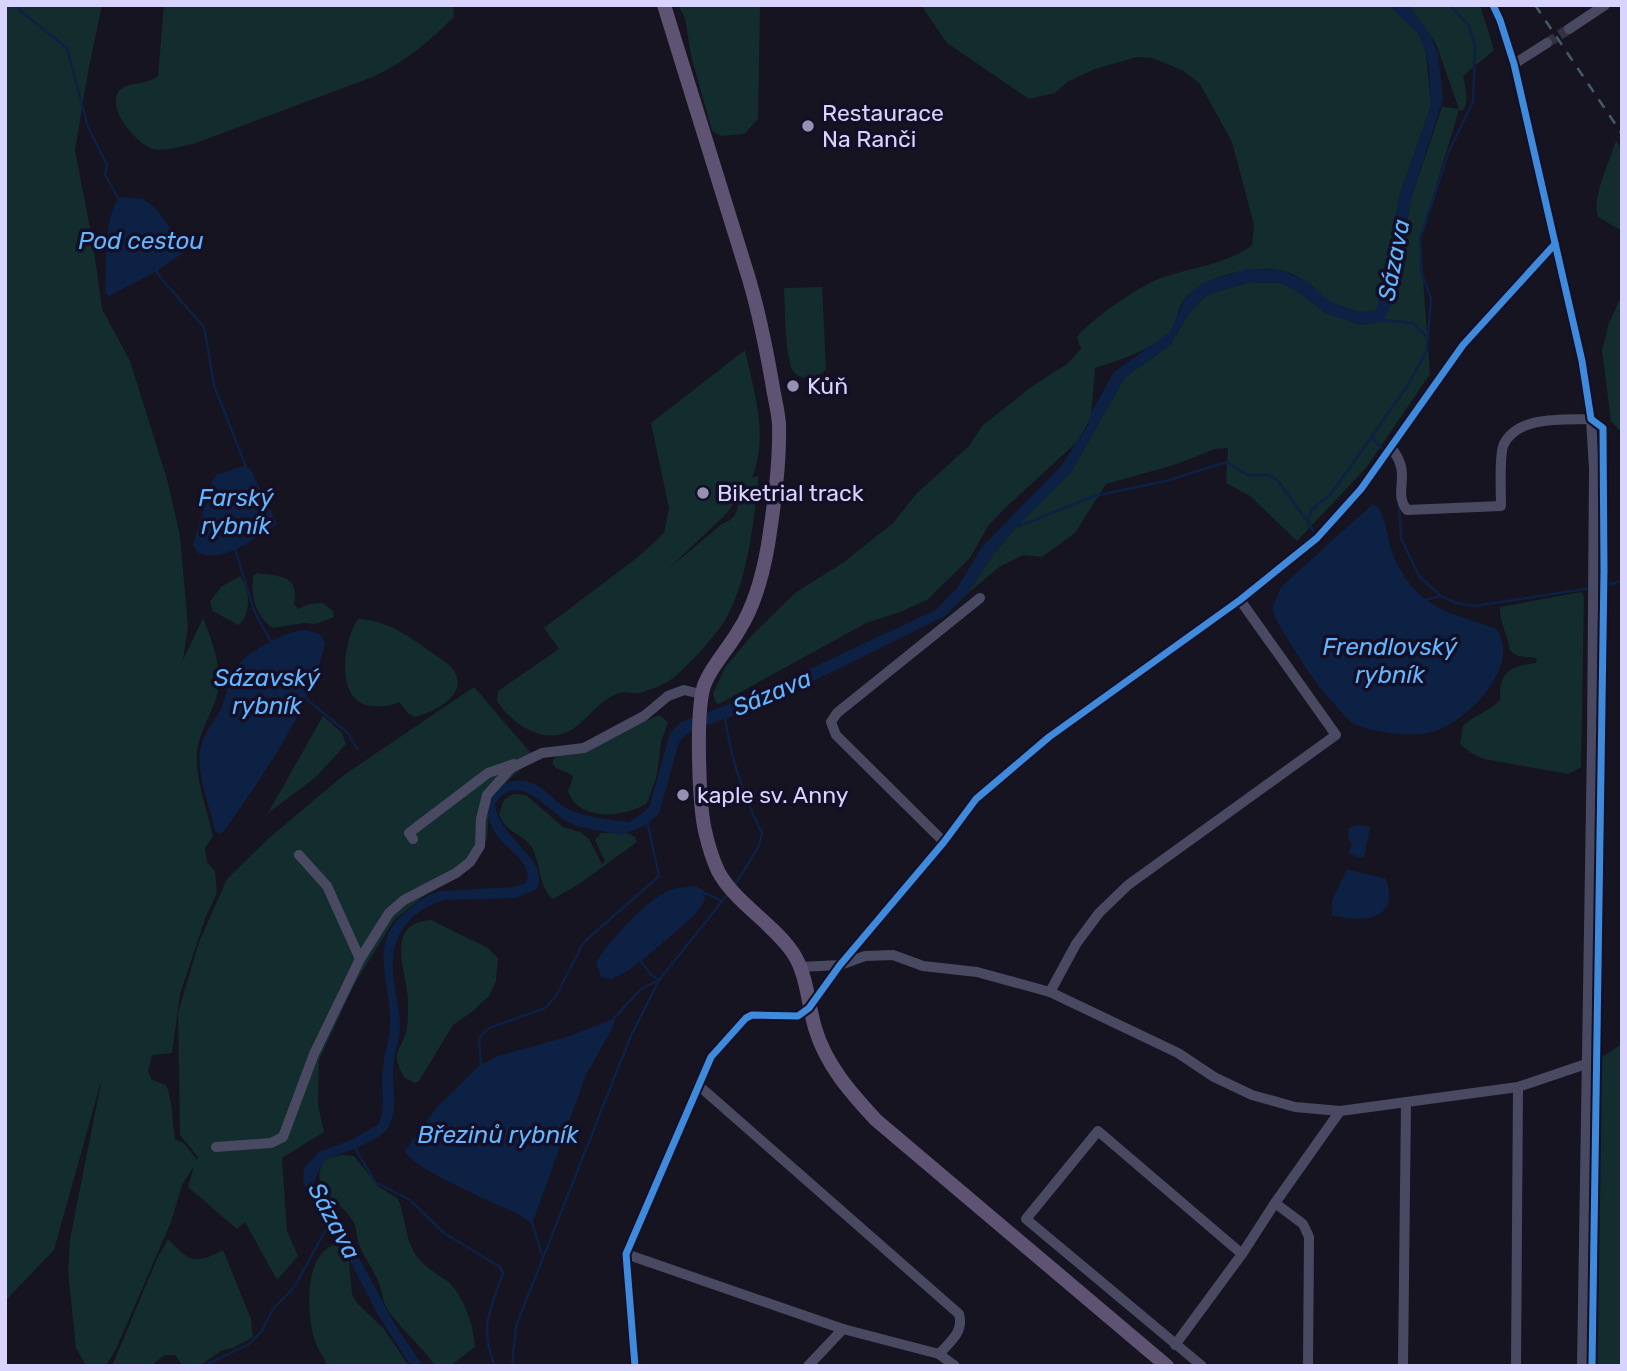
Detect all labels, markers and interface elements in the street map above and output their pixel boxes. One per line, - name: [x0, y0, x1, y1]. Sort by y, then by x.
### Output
- place label: Restaurace Na Ranči: [822, 99, 944, 153]
- marker: Restaurace Na Ranči: [800, 118, 816, 134]
- water label: Sázava: [1372, 217, 1416, 303]
- water label: Pod cestou: [78, 227, 204, 255]
- place label: Kůň: [807, 372, 848, 400]
- marker: Kůň: [785, 378, 801, 394]
- place label: Biketrial track: [717, 479, 864, 507]
- water label: Farský rybník: [198, 484, 274, 540]
- marker: Biketrial track: [695, 485, 711, 501]
- water label: Frendlovský rybník: [1323, 633, 1458, 689]
- water label: Sázavský rybník: [214, 664, 321, 720]
- water label: Sázava: [729, 664, 815, 722]
- place label: kaple sv. Anny: [697, 781, 849, 809]
- marker: kaple sv. Anny: [675, 787, 691, 803]
- water label: Březinů rybník: [417, 1121, 579, 1149]
- water label: Sázava: [302, 1178, 366, 1264]

